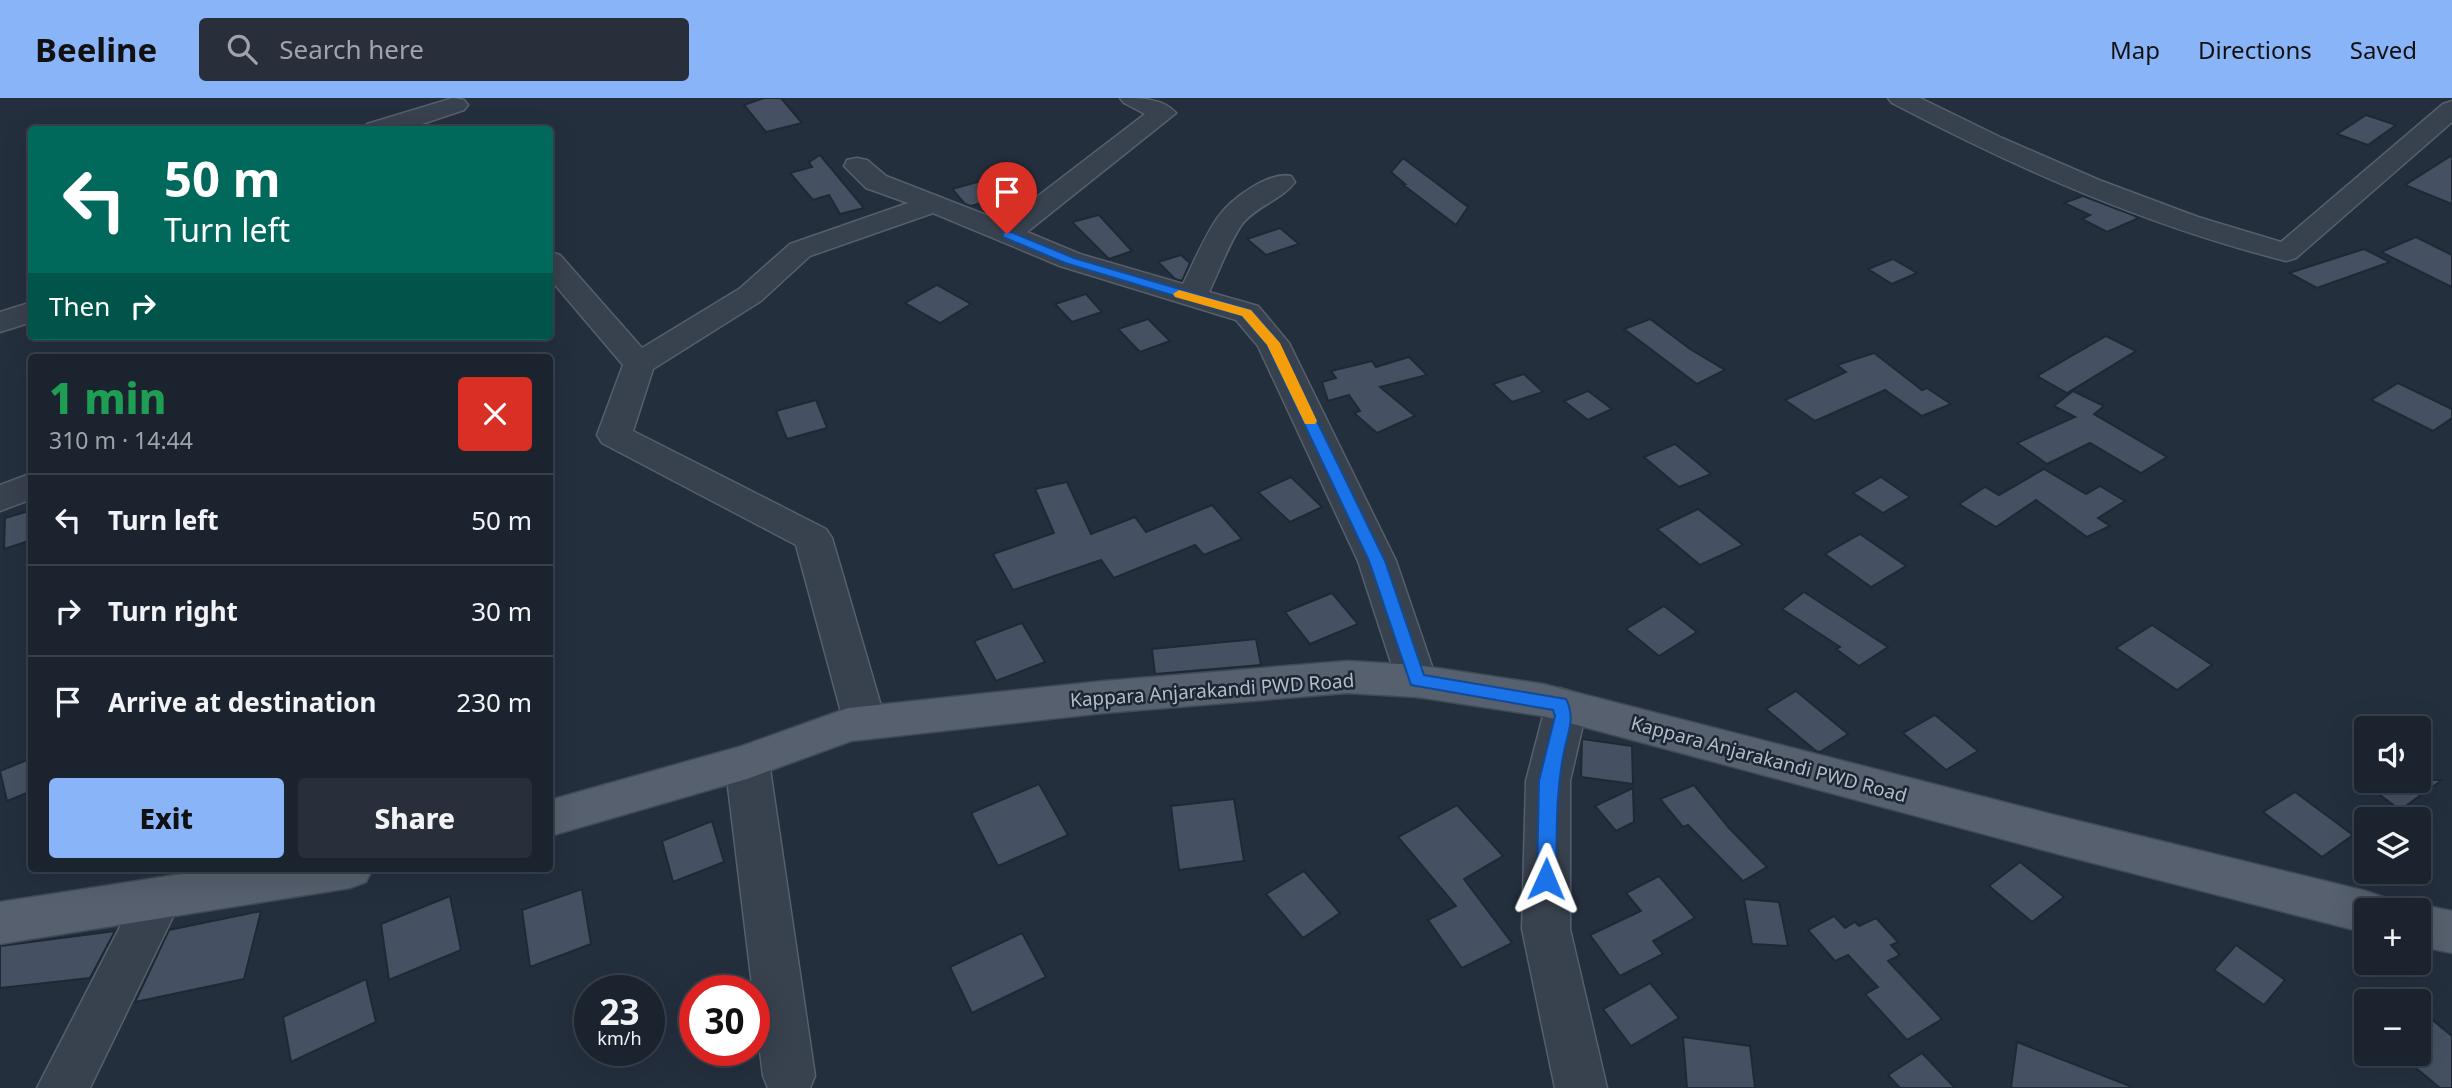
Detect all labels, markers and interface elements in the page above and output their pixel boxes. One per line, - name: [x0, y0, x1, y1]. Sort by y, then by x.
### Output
- search box: [199, 18, 689, 81]
- text: Beeline: [35, 27, 157, 72]
- icon: search: [223, 30, 261, 68]
- text: Search here: [279, 31, 424, 67]
- text: Map: [2110, 33, 2160, 66]
- text: Directions: [2198, 33, 2312, 66]
- text: Saved: [2350, 33, 2417, 66]
- text: 50 m: [164, 145, 281, 211]
- icon: left: [49, 154, 140, 245]
- pin: [977, 162, 1037, 234]
- icon: arrive: [988, 173, 1026, 211]
- text: Turn left: [164, 208, 290, 251]
- icon: right: [124, 287, 162, 325]
- text: Then: [49, 288, 110, 324]
- text: 1 min: [49, 369, 166, 426]
- button: close: [458, 377, 532, 451]
- text: 310 m · 14:44: [49, 424, 193, 456]
- icon: left: [49, 501, 87, 539]
- text: Turn left: [108, 502, 219, 538]
- text: 50 m: [471, 502, 532, 538]
- icon: right: [49, 592, 87, 630]
- text: Turn right: [108, 593, 238, 629]
- text: 30 m: [471, 593, 532, 629]
- street label: Kappara Anjarakandi PWD Road: [1069, 667, 1355, 713]
- icon: arrive: [49, 683, 87, 721]
- text: Arrive at destination: [108, 684, 377, 720]
- text: 230 m: [456, 684, 532, 720]
- street label: Kappara Anjarakandi PWD Road: [1628, 710, 1910, 808]
- map controls: [2354, 716, 2431, 1066]
- button: sound: [2354, 716, 2431, 793]
- button: Exit: [49, 778, 284, 858]
- button: Share: [298, 778, 532, 858]
- button: layers: [2354, 807, 2431, 884]
- position arrow: [1509, 842, 1583, 916]
- button: +: [2354, 898, 2431, 975]
- speed limit sign: 30: [679, 975, 770, 1066]
- text: 23: [599, 988, 640, 1035]
- button: −: [2354, 989, 2431, 1066]
- text: km/h: [597, 1026, 642, 1050]

